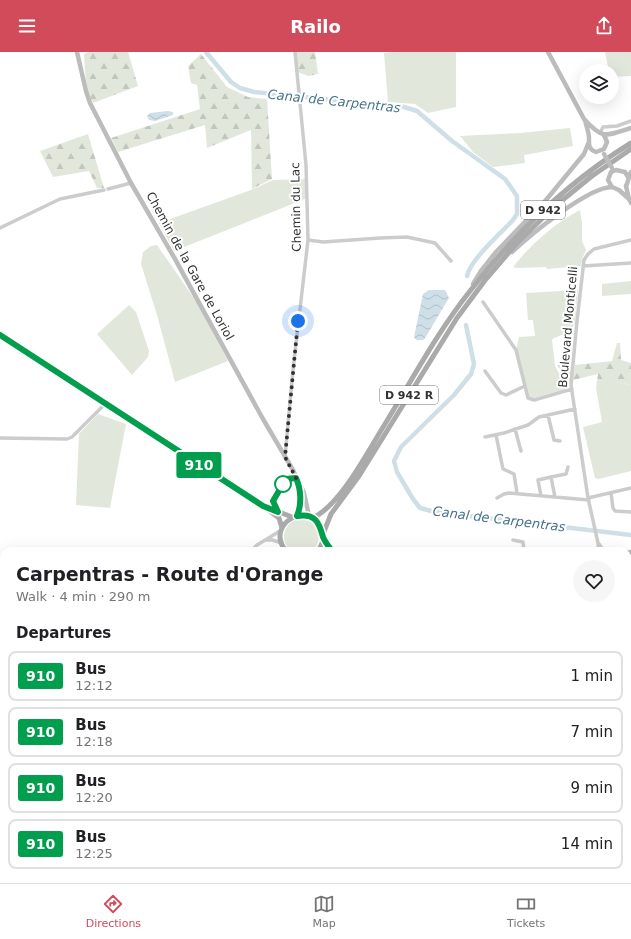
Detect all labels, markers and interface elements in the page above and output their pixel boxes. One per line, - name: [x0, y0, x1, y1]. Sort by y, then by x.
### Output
- icon: menu: [16, 15, 38, 37]
- icon: share: [593, 15, 615, 37]
- text: Railo: [290, 16, 341, 37]
- map controls: [579, 64, 619, 104]
- button: layers: [579, 64, 619, 104]
- water label: Canal de Carpentras: [267, 87, 401, 115]
- street label: Chemin du Lac: [288, 162, 304, 252]
- street label: Chemin de la Gare de Loriol: [143, 189, 237, 343]
- road number: D 942: [521, 201, 565, 219]
- street label: Boulevard Monticelli: [556, 266, 580, 388]
- your location: [288, 311, 308, 331]
- road number: D 942 R: [380, 386, 438, 404]
- line badge: 910: [176, 452, 222, 478]
- text: 910: [184, 457, 214, 473]
- unlabelled marker: [274, 475, 292, 493]
- water label: Canal de Carpentras: [432, 503, 566, 535]
- button: heart: [573, 560, 615, 602]
- text: Carpentras - Route d'Orange: [16, 563, 323, 585]
- text: Walk · 4 min · 290 m: [16, 589, 150, 604]
- text: Departures: [16, 624, 111, 642]
- text: Bus: [75, 660, 106, 678]
- text: 1 min: [570, 667, 613, 685]
- text: 910: [26, 668, 55, 684]
- text: 12:12: [75, 678, 113, 693]
- text: Bus: [75, 716, 106, 734]
- text: 7 min: [570, 723, 613, 741]
- text: 910: [26, 724, 55, 740]
- text: 12:18: [75, 734, 113, 749]
- text: Bus: [75, 772, 106, 790]
- text: 9 min: [570, 779, 613, 797]
- text: 910: [26, 780, 55, 796]
- text: 12:20: [75, 790, 113, 805]
- text: Bus: [75, 828, 106, 846]
- text: 14 min: [561, 835, 613, 853]
- text: 910: [26, 836, 55, 852]
- text: 12:25: [75, 846, 113, 861]
- tab: Directions: [86, 893, 141, 930]
- tab: Map: [312, 893, 336, 930]
- tab: Tickets: [507, 893, 545, 930]

